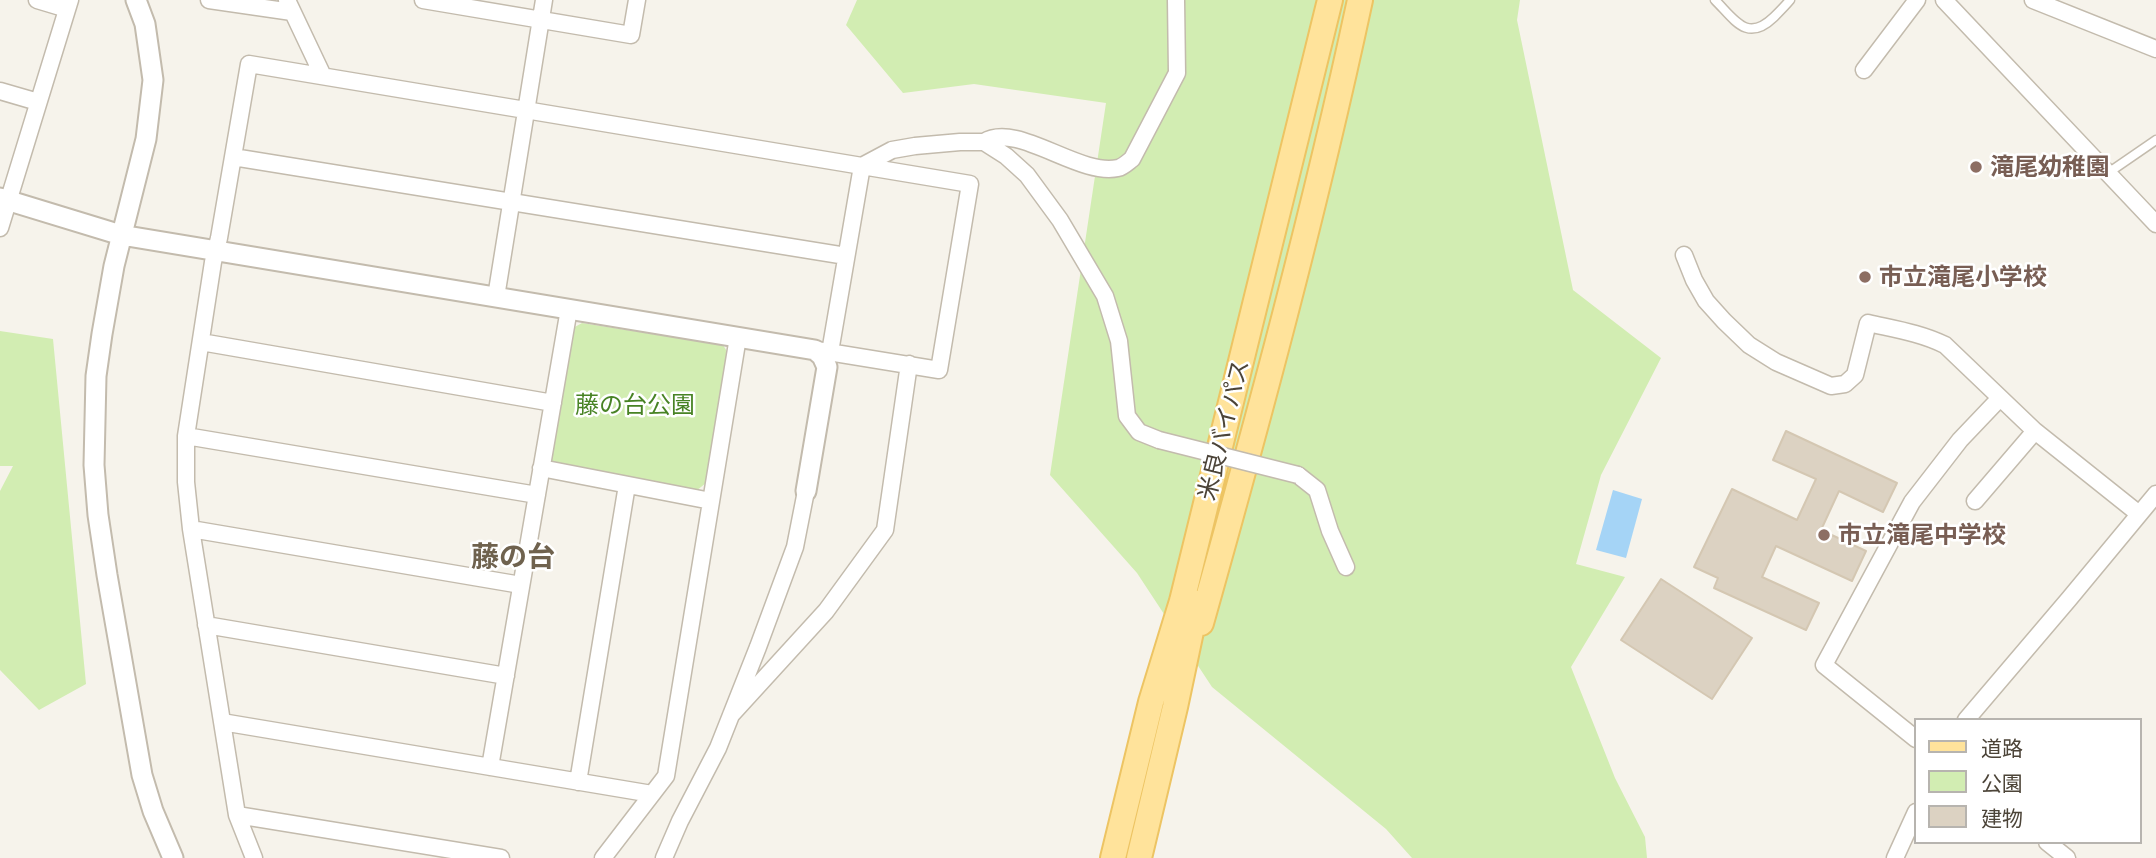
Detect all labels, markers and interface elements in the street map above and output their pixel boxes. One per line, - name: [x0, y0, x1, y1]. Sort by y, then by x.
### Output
- place label: 滝尾幼稚園: [1990, 153, 2110, 181]
- marker: 滝尾幼稚園: [1968, 159, 1984, 175]
- place label: 市立滝尾小学校: [1879, 263, 2047, 291]
- marker: 市立滝尾小学校: [1857, 269, 1873, 285]
- street label: 米良バイパス: [1193, 357, 1255, 503]
- park label: 藤の台公園: [575, 391, 695, 419]
- place label: 市立滝尾中学校: [1838, 521, 2006, 549]
- marker: 市立滝尾中学校: [1816, 527, 1832, 543]
- district label: 藤の台: [471, 540, 555, 574]
- legend: [1914, 718, 2142, 844]
- text: 道路: [1981, 735, 2023, 761]
- text: 公園: [1981, 770, 2023, 796]
- text: 建物: [1981, 805, 2023, 831]

